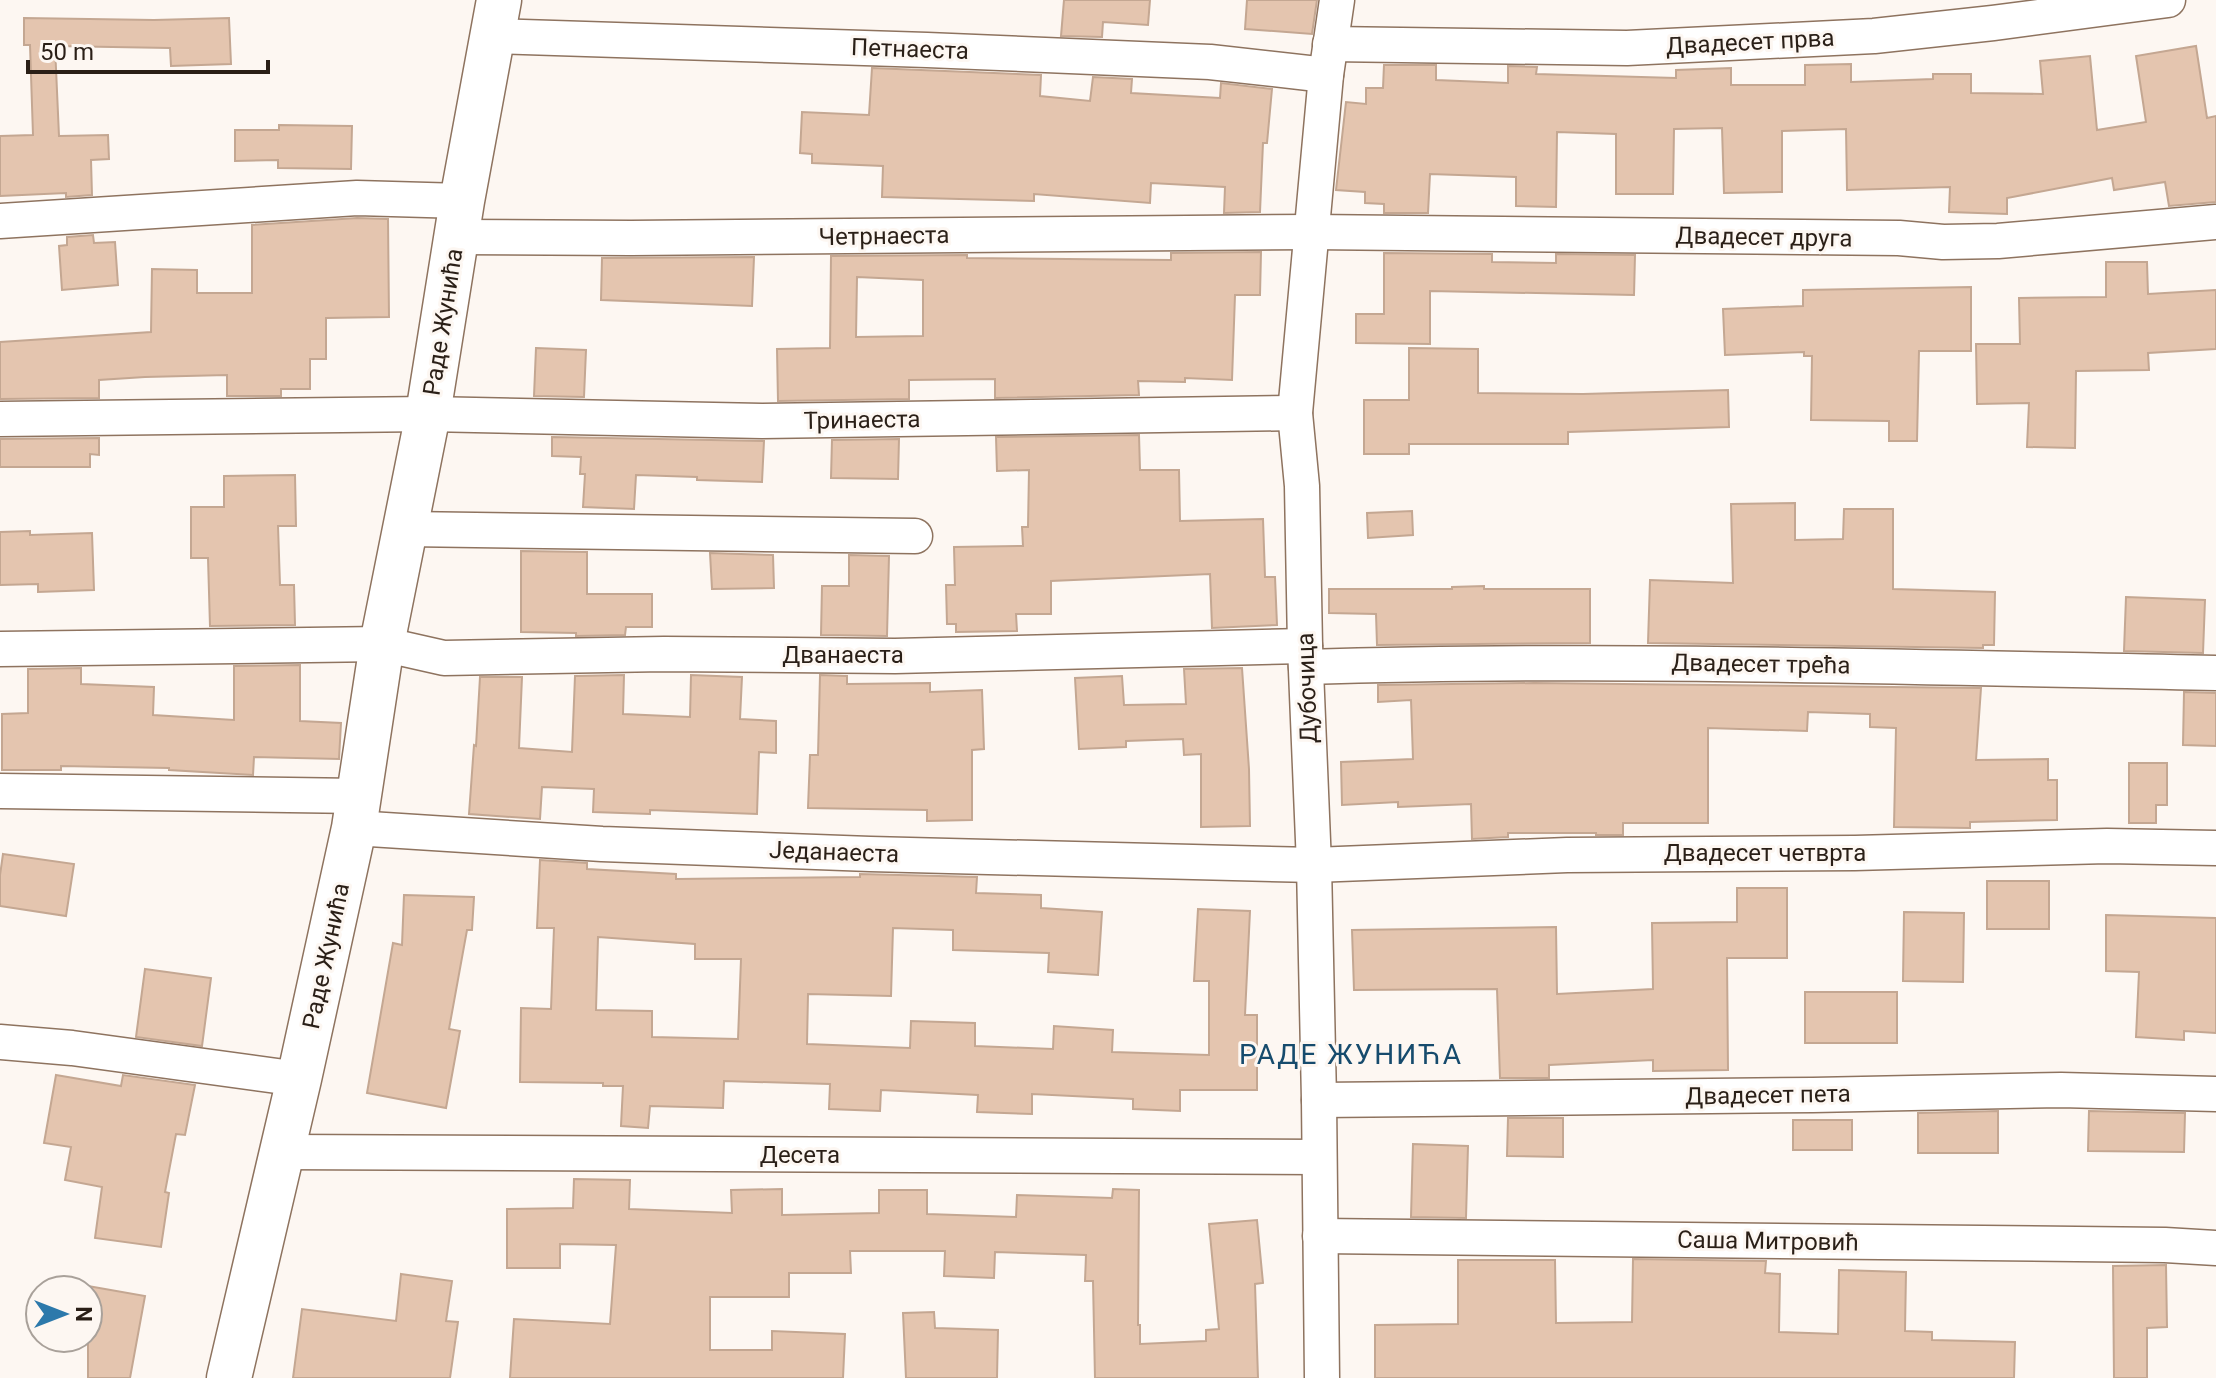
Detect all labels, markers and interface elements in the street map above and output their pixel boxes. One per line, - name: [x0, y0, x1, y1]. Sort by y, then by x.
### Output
- scale bar: [28, 24, 268, 74]
- street label: Двадесет прва: [1665, 24, 1835, 60]
- street label: Петнаеста: [851, 33, 969, 65]
- text: 50 m: [40, 38, 94, 66]
- street label: Четрнаеста: [818, 221, 950, 251]
- street label: Двадесет друга: [1675, 221, 1853, 253]
- street label: Раде Жунића: [418, 247, 468, 397]
- street label: Тринаеста: [803, 405, 921, 435]
- street label: Дубочица: [1291, 632, 1323, 744]
- street label: Дванаеста: [782, 641, 904, 669]
- street label: Двадесет трећа: [1671, 648, 1851, 680]
- street label: Једанаеста: [768, 836, 900, 868]
- street label: Двадесет четврта: [1664, 839, 1866, 867]
- street label: Раде Жунића: [297, 881, 355, 1031]
- district label: РАДЕ ЖУНИЋА: [1239, 1038, 1463, 1071]
- street label: Двадесет пета: [1685, 1080, 1851, 1110]
- street label: Десета: [760, 1141, 840, 1169]
- street label: Саша Митровић: [1677, 1225, 1859, 1257]
- north arrow: [24, 1274, 104, 1354]
- text: N: [71, 1306, 96, 1322]

